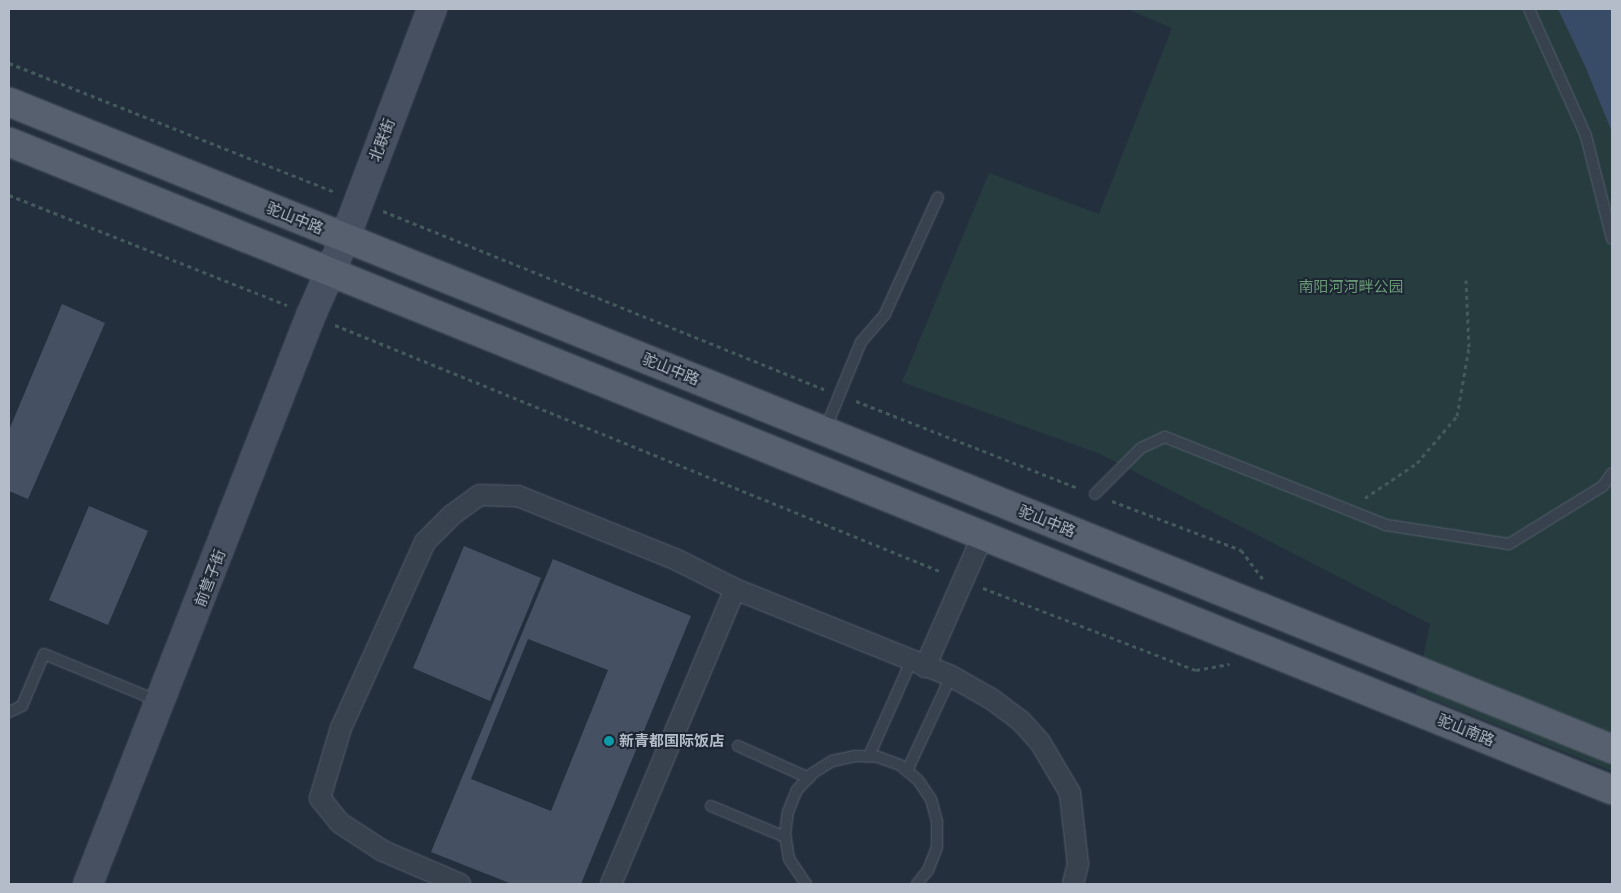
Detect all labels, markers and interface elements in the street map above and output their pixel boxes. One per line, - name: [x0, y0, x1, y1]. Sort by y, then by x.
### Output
- street label: 北联街: [366, 116, 398, 164]
- street label: 驼山中路: [264, 198, 326, 238]
- park label: 南阳河河畔公园: [1299, 278, 1403, 296]
- street label: 驼山中路: [640, 349, 702, 389]
- street label: 驼山中路: [1016, 501, 1078, 541]
- street label: 前营子街: [191, 547, 229, 609]
- street label: 驼山南路: [1435, 710, 1497, 750]
- place label: 新青都国际饭店: [619, 732, 724, 750]
- marker: 新青都国际饭店: [603, 735, 615, 747]

